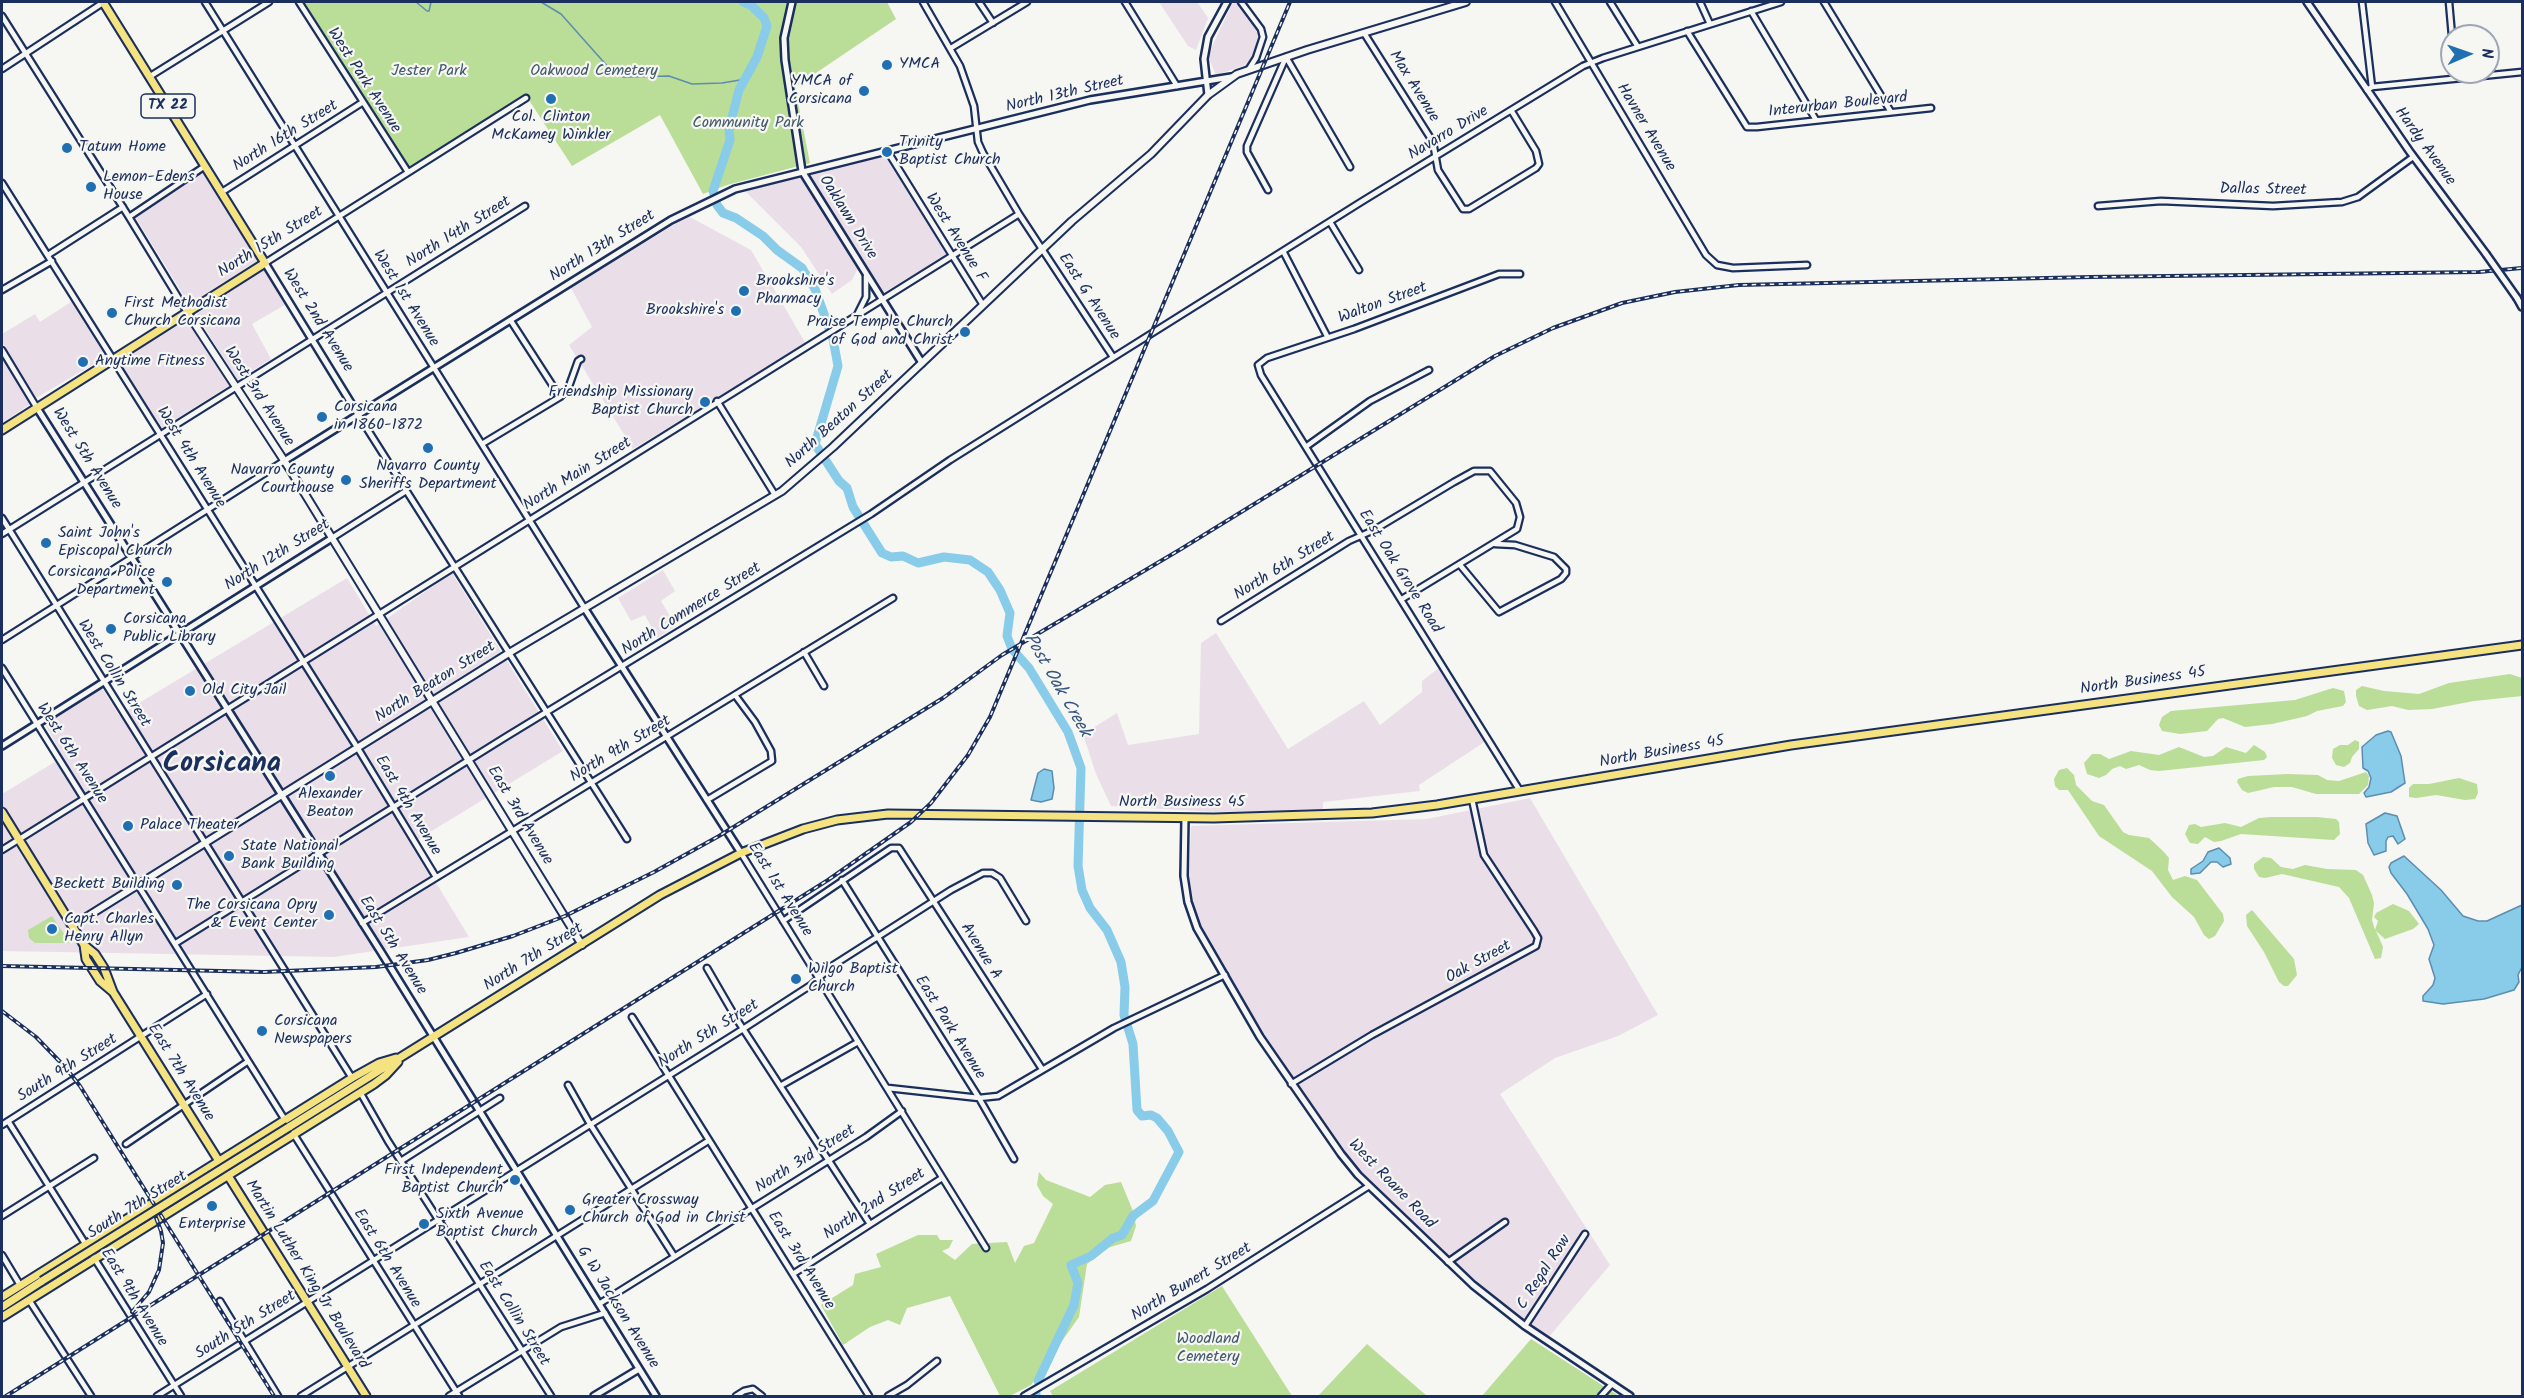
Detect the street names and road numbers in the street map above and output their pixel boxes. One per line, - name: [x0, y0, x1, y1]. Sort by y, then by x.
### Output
- street label: West Park Avenue: [322, 25, 404, 137]
- street label: Max Avenue: [1384, 48, 1442, 126]
- street label: North 13th Street: [1004, 72, 1126, 118]
- street label: Havner Avenue: [1611, 80, 1679, 176]
- street label: Interurban Boulevard: [1767, 89, 1909, 123]
- road number: TX 22: [141, 94, 195, 118]
- street label: North 16th Street: [230, 97, 342, 177]
- street label: Navarro Drive: [1405, 103, 1493, 165]
- street label: Hardy Avenue: [2389, 104, 2459, 190]
- street label: Oaklawn Drive: [814, 172, 880, 264]
- street label: Dallas Street: [2219, 181, 2307, 201]
- street label: West Avenue F: [920, 190, 990, 286]
- street label: North 14th Street: [403, 193, 515, 273]
- street label: North 15th Street: [215, 203, 327, 283]
- street label: North 13th Street: [547, 207, 659, 287]
- street label: West 1st Avenue: [368, 247, 442, 351]
- street label: East G Avenue: [1053, 250, 1123, 344]
- street label: West 2nd Avenue: [277, 266, 357, 376]
- street label: Walton Street: [1336, 279, 1430, 329]
- street label: West 3rd Avenue: [219, 344, 297, 450]
- street label: North Beaton Street: [782, 367, 898, 473]
- street label: West 4th Avenue: [151, 404, 229, 512]
- street label: West 5th Avenue: [47, 405, 125, 513]
- street label: North Main Street: [520, 434, 636, 516]
- street label: East Oak Grove Road: [1353, 507, 1445, 637]
- street label: North 12th Street: [222, 516, 334, 596]
- street label: North 6th Street: [1231, 528, 1339, 606]
- street label: North Commerce Street: [619, 559, 765, 661]
- street label: West Collin Street: [72, 617, 154, 731]
- street label: North Beaton Street: [372, 638, 500, 728]
- street label: North Business 45: [2079, 664, 2207, 700]
- street label: West 6th Avenue: [31, 700, 111, 808]
- street label: North 9th Street: [567, 712, 675, 788]
- street label: North Business 45: [1598, 733, 1726, 773]
- street label: East 4th Avenue: [370, 752, 444, 860]
- street label: East 3rd Avenue: [482, 763, 556, 869]
- street label: North Business 45: [1119, 793, 1245, 813]
- street label: East 1st Avenue: [742, 839, 816, 941]
- street label: East 5th Avenue: [354, 893, 430, 999]
- street label: North 7th Street: [481, 920, 587, 996]
- street label: Avenue A: [955, 920, 1005, 984]
- street label: Oak Street: [1443, 937, 1515, 989]
- street label: East Park Avenue: [909, 973, 989, 1083]
- street label: North 5th Street: [655, 996, 763, 1074]
- street label: East 7th Avenue: [142, 1020, 218, 1126]
- street label: South 9th Street: [14, 1031, 122, 1107]
- street label: North 3rd Street: [753, 1122, 859, 1198]
- street label: West Roane Road: [1343, 1136, 1439, 1234]
- street label: North 2nd Street: [821, 1165, 929, 1245]
- street label: South 7th Street: [85, 1168, 191, 1244]
- street label: Martin Luther King Jr Boulevard: [240, 1177, 372, 1373]
- street label: East 6th Avenue: [348, 1206, 424, 1312]
- street label: East 3rd Avenue: [762, 1208, 838, 1314]
- street label: C Regal Row: [1514, 1232, 1576, 1314]
- street label: North Bunert Street: [1128, 1240, 1256, 1326]
- street label: G W Jackson Avenue: [572, 1243, 662, 1373]
- street label: East 9th Avenue: [95, 1245, 171, 1351]
- street label: East Collin Street: [473, 1258, 553, 1370]
- street label: South 5th Street: [192, 1287, 300, 1365]

